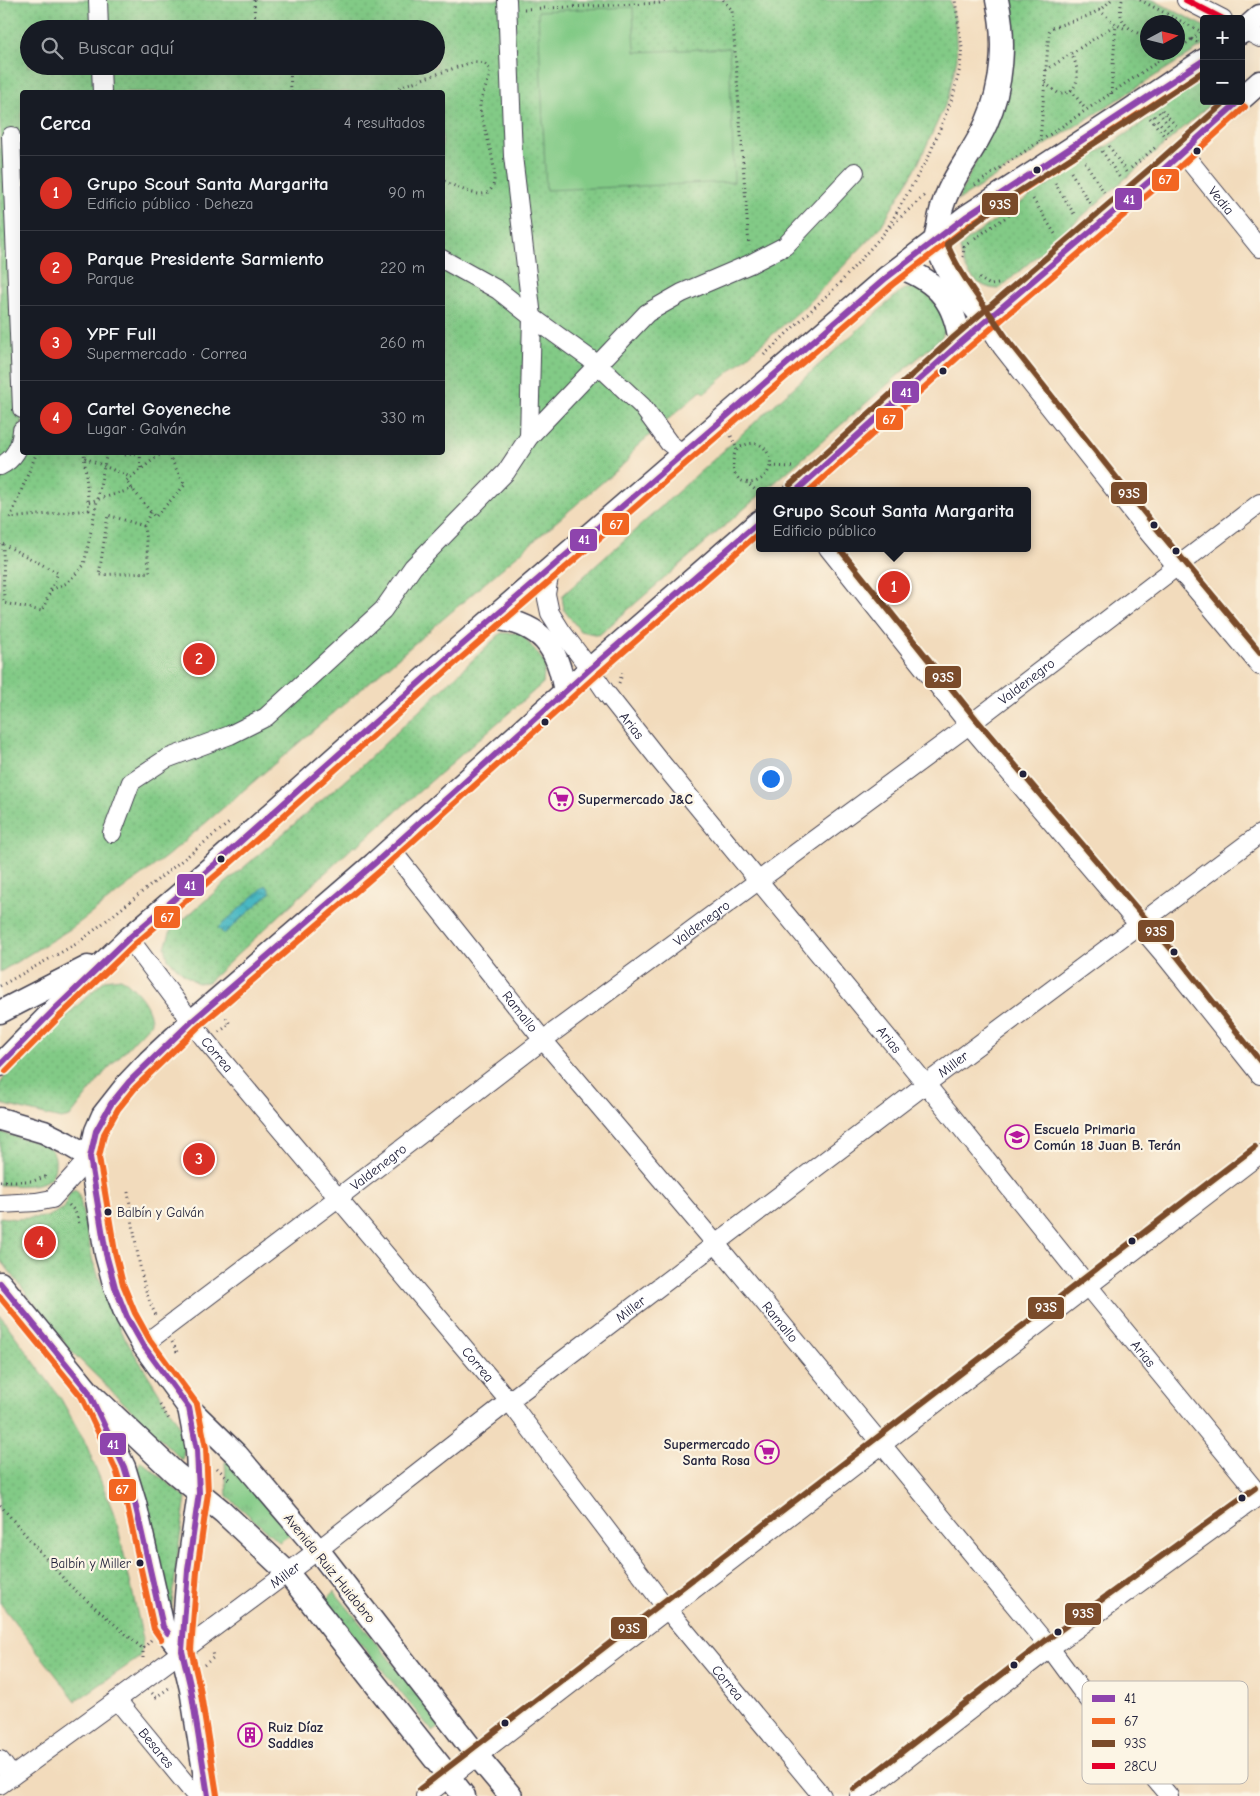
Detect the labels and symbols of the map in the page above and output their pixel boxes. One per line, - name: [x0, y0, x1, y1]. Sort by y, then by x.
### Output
- north arrow: [1140, 15, 1185, 60]
- unlabelled marker: [1192, 146, 1202, 156]
- unlabelled marker: [1032, 165, 1042, 175]
- line badge: 67: [1151, 168, 1180, 192]
- text: 67: [1158, 171, 1173, 188]
- street label: Vedia: [1204, 183, 1238, 218]
- line badge: 41: [1114, 187, 1143, 211]
- text: 41: [1123, 191, 1135, 208]
- line badge: 93S: [981, 192, 1019, 216]
- text: 93S: [989, 196, 1011, 213]
- unlabelled marker: [938, 366, 948, 376]
- line badge: 41: [891, 380, 920, 404]
- text: 41: [900, 384, 912, 401]
- line badge: 67: [875, 407, 904, 431]
- text: 67: [882, 411, 897, 428]
- line badge: 93S: [1110, 481, 1148, 505]
- text: 93S: [1118, 485, 1140, 502]
- line badge: 67: [601, 512, 630, 536]
- text: 67: [609, 516, 624, 533]
- unlabelled marker: [1149, 520, 1159, 530]
- line badge: 41: [569, 528, 598, 552]
- text: 41: [578, 531, 590, 548]
- unlabelled marker: [1171, 546, 1181, 556]
- pin: 1: [878, 568, 910, 606]
- pin: 2: [183, 640, 215, 678]
- street label: Valdenegro: [995, 655, 1058, 709]
- line badge: 93S: [924, 665, 962, 689]
- text: 93S: [932, 669, 954, 686]
- street label: Arias: [616, 709, 648, 743]
- unlabelled marker: [540, 717, 550, 727]
- your location: [758, 766, 784, 792]
- unlabelled marker: [1018, 769, 1028, 779]
- supermarket icon: Supermercado J&C: [548, 786, 574, 812]
- place label: Supermercado J&C: [578, 791, 694, 808]
- unlabelled marker: [216, 854, 226, 864]
- line badge: 41: [176, 873, 205, 897]
- text: 41: [184, 877, 196, 894]
- street label: Valdenegro: [670, 897, 733, 950]
- line badge: 67: [153, 905, 181, 929]
- text: 67: [160, 909, 175, 926]
- line badge: 93S: [1137, 919, 1175, 943]
- text: 93S: [1145, 923, 1167, 940]
- unlabelled marker: [1169, 947, 1179, 957]
- street label: Ramallo: [498, 988, 541, 1036]
- street label: Arias: [873, 1023, 905, 1057]
- street label: Correa: [197, 1033, 237, 1076]
- street label: Miller: [935, 1047, 972, 1081]
- place label: Escuela Primaria Común 18 Juan B. Terán: [1034, 1121, 1181, 1154]
- school or university icon: Escuela Primaria Común 18 Juan B. Terán: [1004, 1124, 1030, 1150]
- pin: 3: [183, 1140, 215, 1178]
- street label: Valdenegro: [347, 1140, 410, 1194]
- place label: Balbín y Galván: [117, 1205, 204, 1220]
- marker: Balbín y Galván: [103, 1207, 113, 1217]
- pin: 4: [24, 1223, 56, 1261]
- unlabelled marker: [1127, 1236, 1137, 1246]
- street label: Miller: [612, 1292, 649, 1326]
- line badge: 93S: [1027, 1296, 1065, 1320]
- street label: Ramallo: [758, 1298, 802, 1346]
- text: 93S: [1035, 1299, 1057, 1316]
- street label: Arias: [1127, 1337, 1159, 1371]
- street label: Correa: [458, 1343, 497, 1386]
- line badge: 41: [99, 1432, 127, 1456]
- text: 41: [107, 1436, 119, 1453]
- place label: Supermercado Santa Rosa: [664, 1436, 750, 1469]
- supermarket icon: Supermercado Santa Rosa: [754, 1439, 780, 1465]
- line badge: 67: [108, 1478, 137, 1502]
- text: 67: [115, 1481, 130, 1498]
- unlabelled marker: [1237, 1493, 1247, 1503]
- street label: Avenida Ruiz Huidobro: [280, 1510, 379, 1626]
- place label: Balbín y Miller: [51, 1556, 132, 1571]
- marker: Balbín y Miller: [135, 1558, 145, 1568]
- street label: Miller: [267, 1558, 304, 1592]
- line badge: 93S: [1064, 1602, 1102, 1626]
- text: 93S: [1072, 1605, 1094, 1622]
- line badge: 93S: [610, 1616, 648, 1640]
- text: 93S: [618, 1620, 640, 1637]
- unlabelled marker: [1053, 1627, 1063, 1637]
- unlabelled marker: [1009, 1660, 1019, 1670]
- street label: Correa: [708, 1662, 747, 1704]
- legend: [1082, 1681, 1248, 1784]
- text: 41: [1124, 1690, 1136, 1707]
- text: 67: [1124, 1713, 1139, 1730]
- unlabelled marker: [500, 1718, 510, 1728]
- place label: Ruiz Díaz Saddles: [268, 1719, 323, 1752]
- building icon: Ruiz Díaz Saddles: [237, 1722, 263, 1748]
- street label: Besares: [135, 1725, 178, 1772]
- text: 93S: [1124, 1735, 1147, 1752]
- text: 28CU: [1124, 1758, 1157, 1775]

